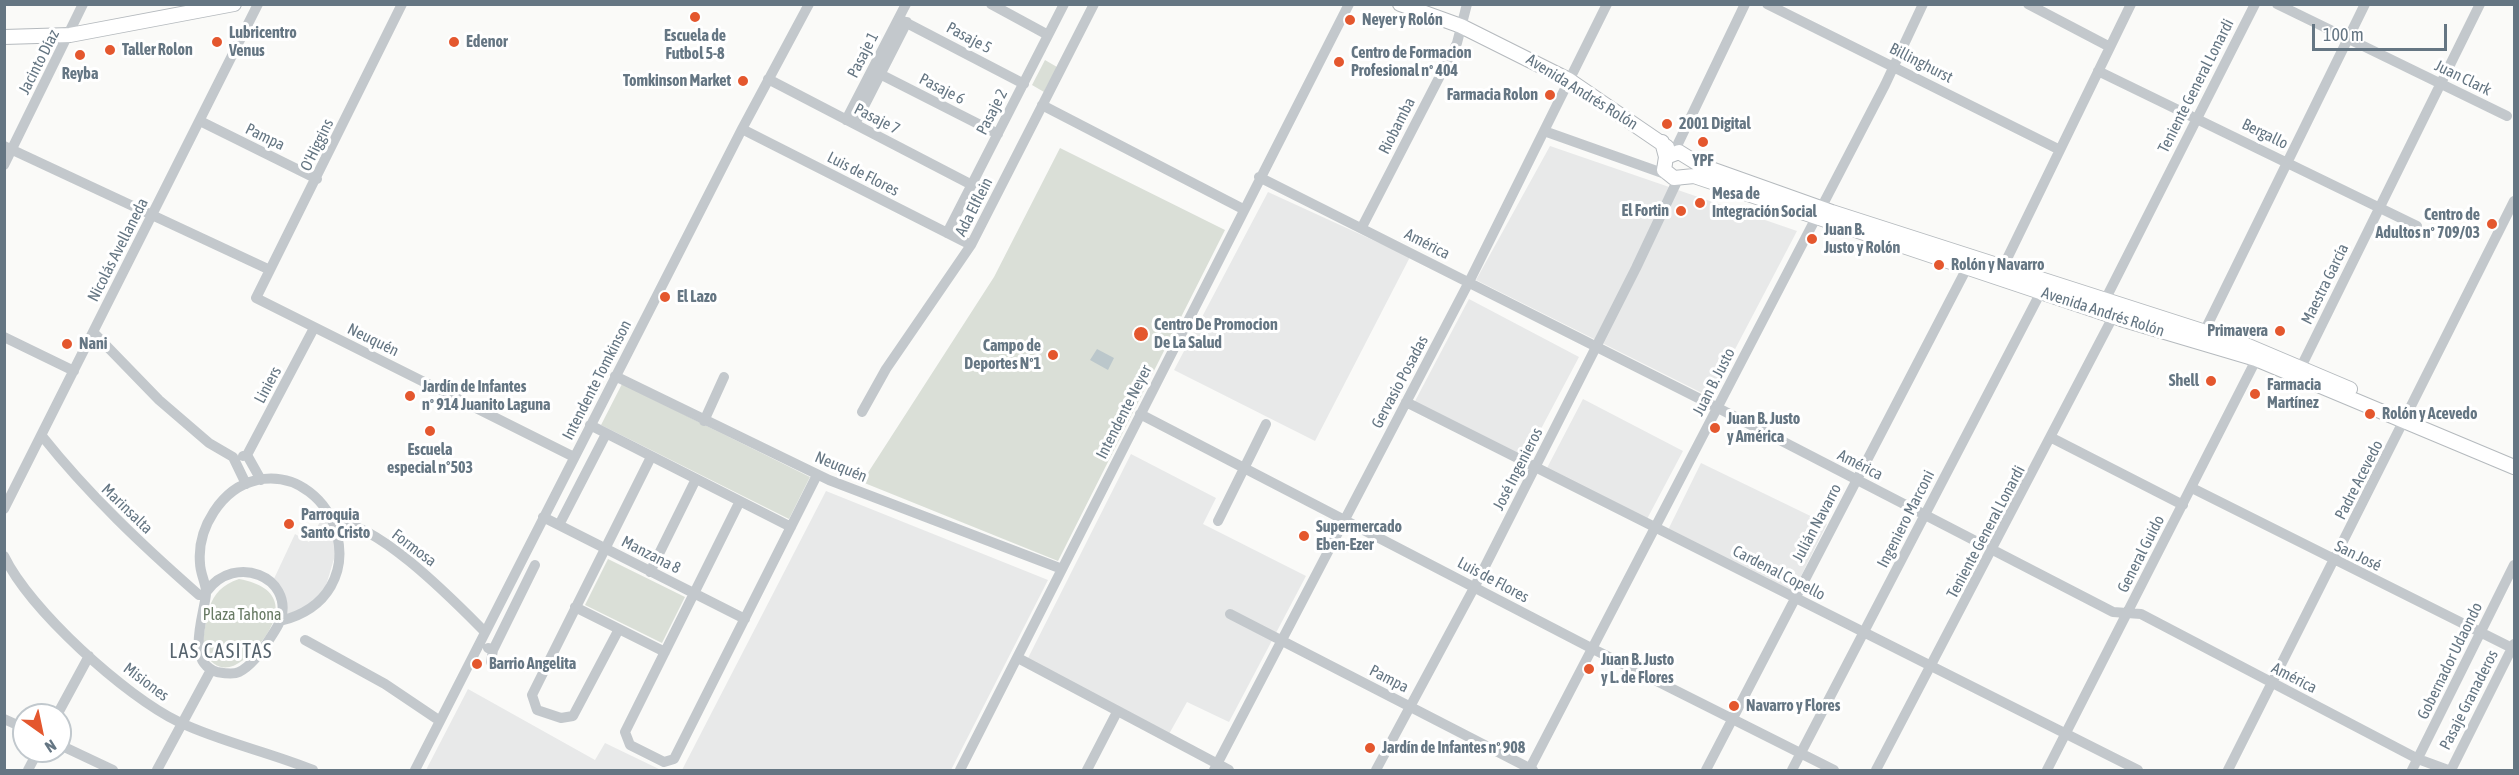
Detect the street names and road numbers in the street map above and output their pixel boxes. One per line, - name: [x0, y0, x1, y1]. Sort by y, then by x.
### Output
- street label: Teniente General Lonardi: [2154, 16, 2238, 156]
- street label: Pasaje 5: [943, 18, 995, 58]
- street label: Jacinto Díaz: [15, 26, 63, 98]
- street label: Pasaje 1: [843, 29, 883, 81]
- street label: Billinghurst: [1886, 39, 1956, 87]
- street label: Avenida Andrés Rolón: [1523, 50, 1641, 134]
- street label: Juan Clark: [2431, 56, 2495, 100]
- street label: Pasaje 6: [916, 69, 968, 109]
- street label: Pasaje 2: [972, 86, 1012, 138]
- street label: Riobamba: [1375, 95, 1419, 157]
- street label: Pasaje 7: [851, 99, 903, 139]
- street label: Bergallo: [2239, 115, 2291, 153]
- street label: O'Higgins: [296, 116, 338, 174]
- street label: Pampa: [242, 119, 288, 155]
- street label: Luis de Flores: [824, 148, 902, 200]
- street label: Ada Elflein: [951, 174, 997, 240]
- street label: Nicolás Avellaneda: [84, 195, 152, 305]
- street label: América: [1401, 224, 1453, 264]
- street label: Maestra García: [2297, 241, 2353, 327]
- street label: Avenida Andrés Rolón: [2039, 283, 2167, 341]
- street label: Intendente Tomkinson: [559, 317, 635, 443]
- street label: Neuquén: [344, 319, 402, 361]
- street label: Gervasio Posadas: [1368, 332, 1432, 432]
- street label: Juan B. Justo: [1689, 345, 1739, 419]
- street label: Intendente Neyer: [1092, 362, 1156, 462]
- street label: Liniers: [250, 363, 286, 407]
- street label: José Ingenieros: [1489, 425, 1547, 513]
- street label: Padre Acevedo: [2331, 437, 2387, 523]
- street label: América: [1834, 445, 1886, 485]
- street label: Neuquén: [812, 447, 870, 487]
- street label: Teniente General Lonardi: [1943, 462, 2029, 602]
- street label: Ingeniero Marconi: [1873, 467, 1939, 571]
- street label: Marinsalta: [97, 480, 157, 538]
- street label: Julián Navarro: [1788, 481, 1846, 565]
- street label: General Guido: [2113, 512, 2169, 596]
- street label: Formosa: [388, 525, 440, 571]
- street label: Manzana 8: [618, 532, 684, 578]
- street label: San José: [2331, 536, 2385, 576]
- street label: Cardenal Copello: [1730, 541, 1828, 605]
- street label: Luis de Flores: [1454, 553, 1532, 607]
- street label: Gobernador Udaondo: [2413, 599, 2487, 723]
- street label: Pasaje Granaderos: [2436, 647, 2502, 753]
- street label: América: [2268, 658, 2320, 698]
- street label: Misiones: [119, 659, 173, 705]
- street label: Pampa: [1366, 661, 1412, 697]

